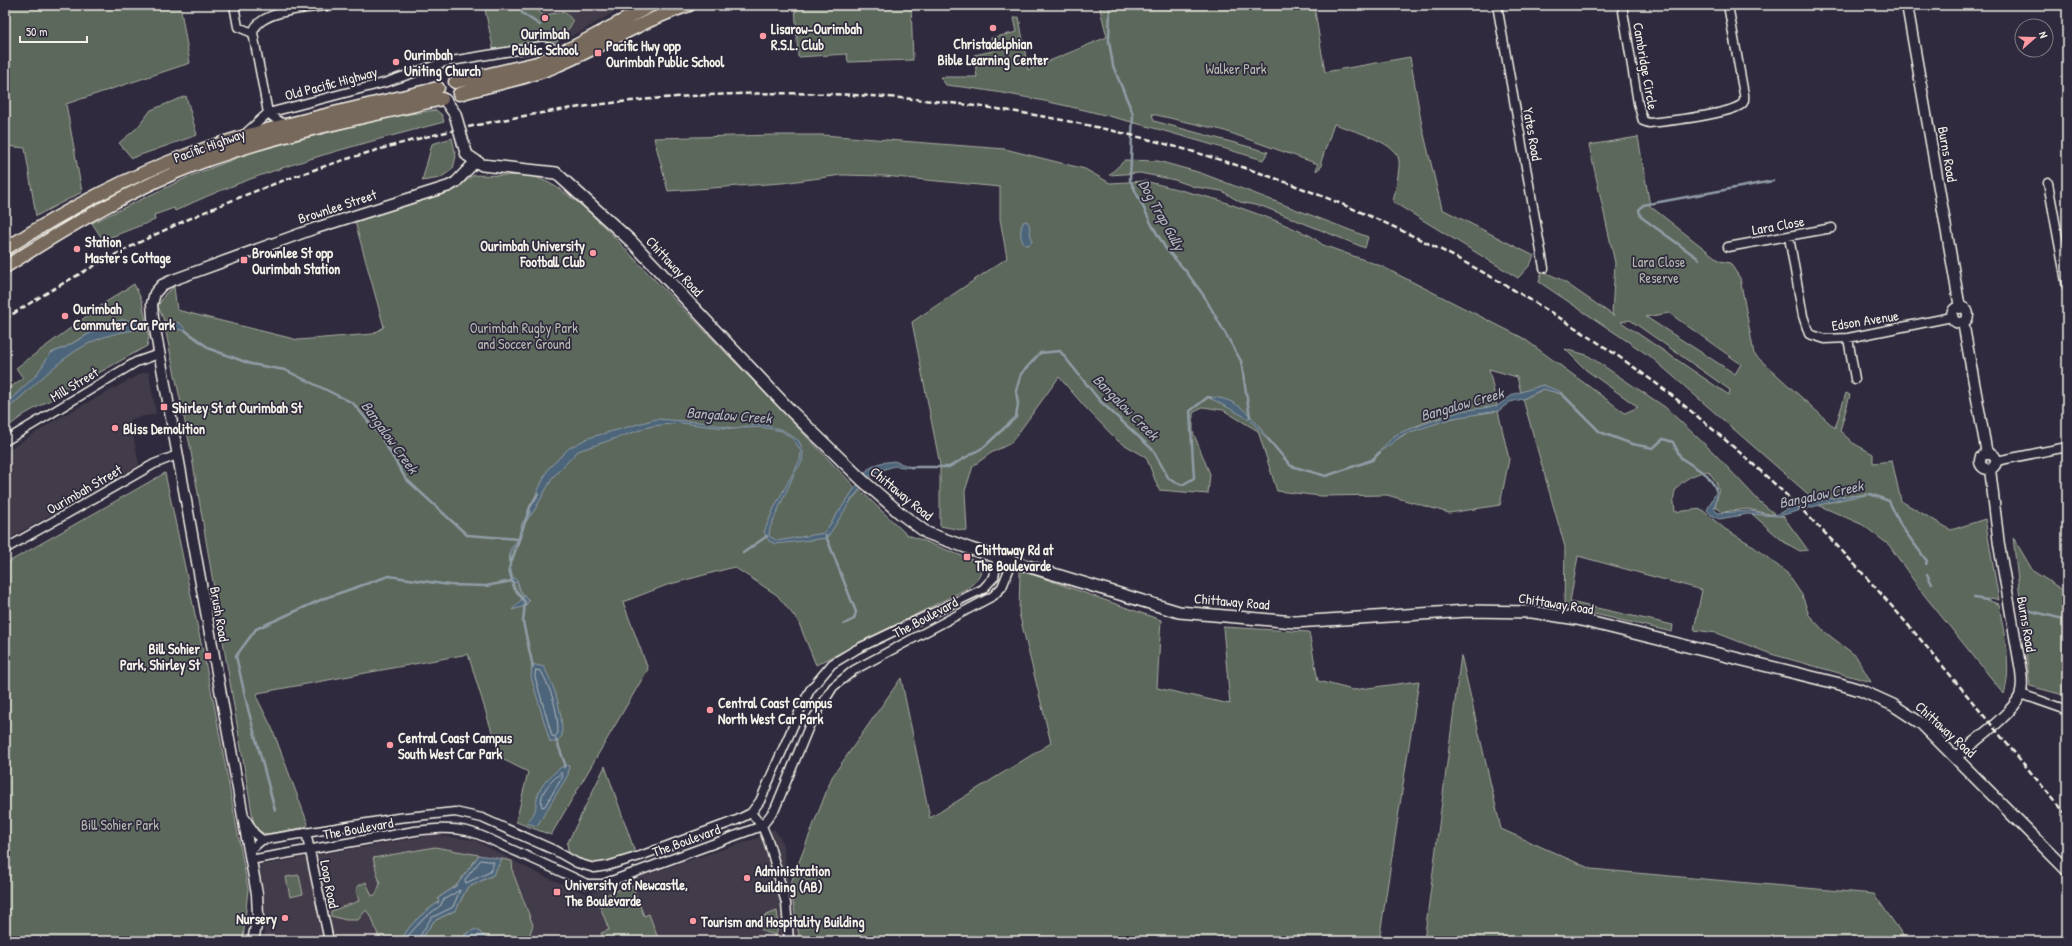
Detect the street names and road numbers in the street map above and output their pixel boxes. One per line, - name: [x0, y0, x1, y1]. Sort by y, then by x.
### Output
- street label: Cambridge Circle: [1628, 21, 1663, 112]
- street label: Old Pacific Highway: [283, 62, 380, 105]
- street label: Yates Road: [1519, 106, 1547, 163]
- street label: Pacific Highway: [171, 123, 248, 168]
- street label: Burns Road: [1934, 125, 1962, 184]
- street label: Brownlee Street: [295, 184, 379, 228]
- street label: Lara Close: [1750, 211, 1806, 239]
- street label: Chittaway Road: [641, 232, 708, 301]
- street label: Edson Avenue: [1830, 305, 1900, 335]
- street label: Mill Street: [46, 362, 102, 406]
- street label: Ourimbah Street: [43, 460, 125, 518]
- street label: Chittaway Road: [866, 462, 938, 525]
- street label: Brush Road: [206, 585, 234, 644]
- street label: Chittaway Road: [1193, 588, 1271, 615]
- street label: Chittaway Road: [1517, 588, 1595, 619]
- street label: The Boulevard: [889, 592, 961, 642]
- street label: Burns Road: [2013, 595, 2041, 654]
- street label: Chittaway Road: [1911, 697, 1981, 763]
- street label: The Boulevard: [321, 812, 395, 844]
- street label: The Boulevard: [649, 819, 723, 861]
- street label: Loop Road: [315, 858, 344, 910]

